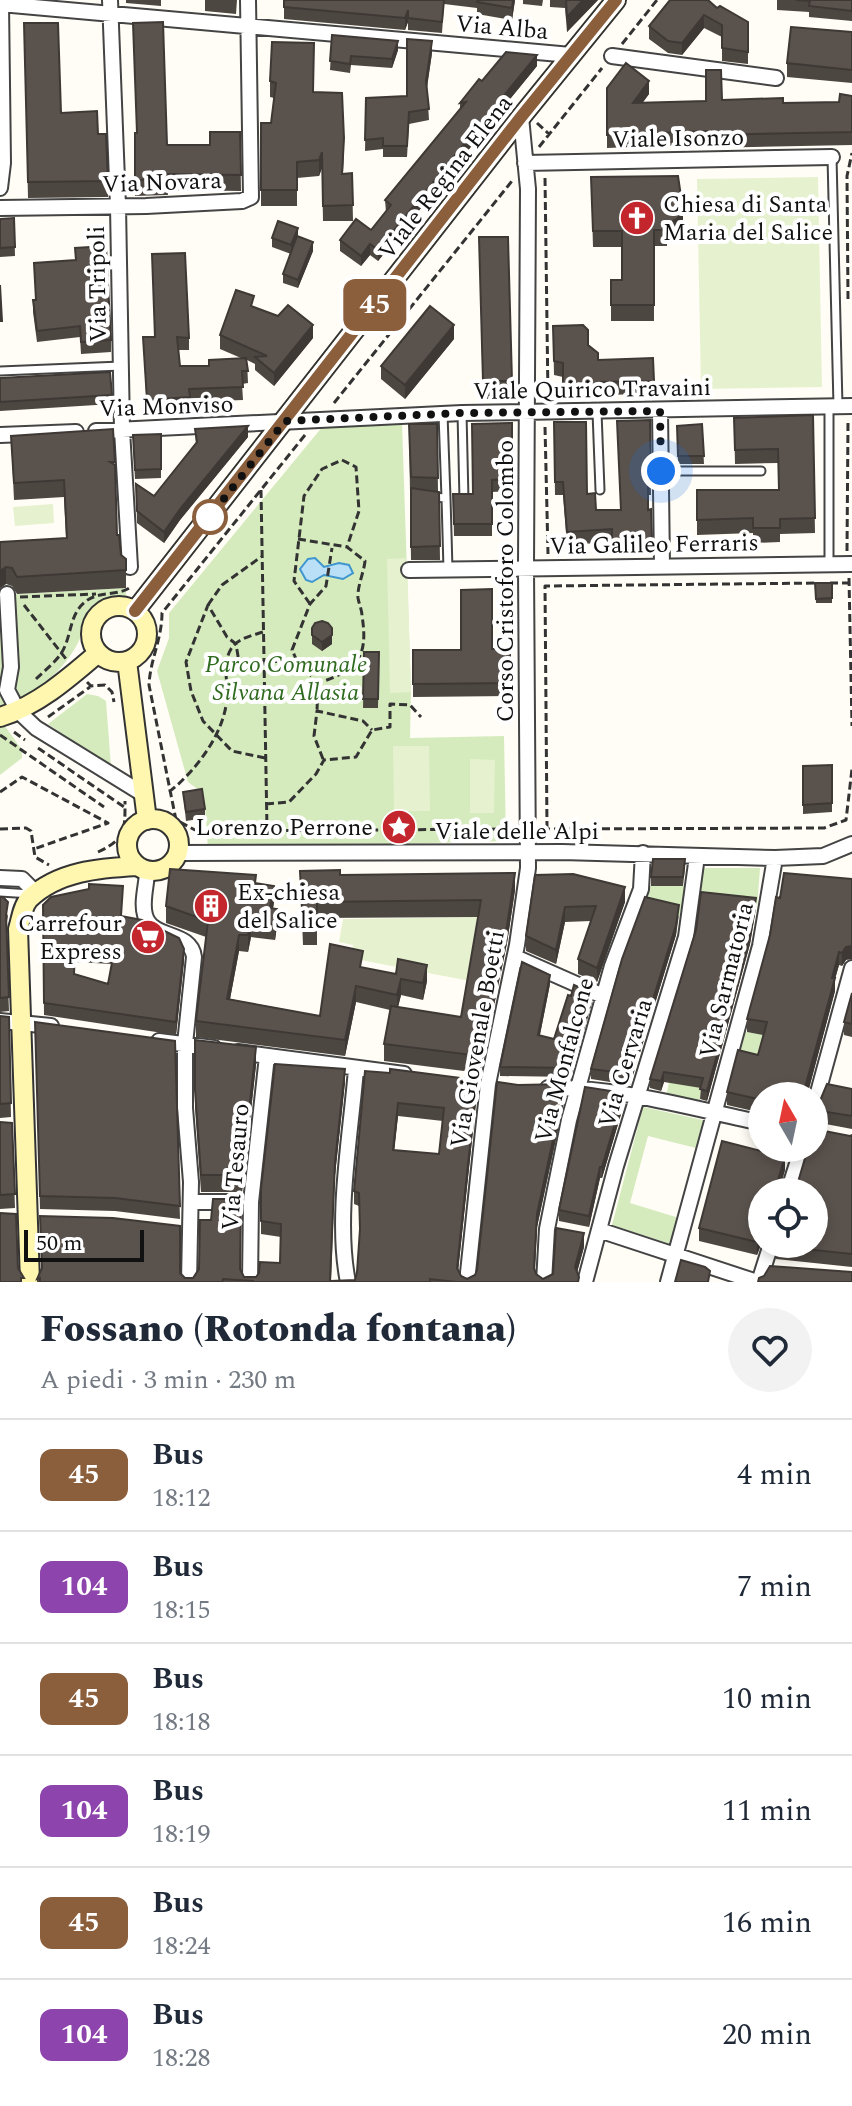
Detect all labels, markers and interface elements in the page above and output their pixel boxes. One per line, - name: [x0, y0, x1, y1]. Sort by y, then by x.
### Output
- street label: Via Alba: [454, 6, 550, 50]
- street label: Viale Regina Elena: [370, 87, 522, 268]
- street label: Viale Isonzo: [612, 120, 745, 158]
- street label: Via Novara: [101, 163, 223, 203]
- place label: Chiesa di Santa Maria del Salice: [663, 187, 833, 251]
- church icon: Chiesa di Santa Maria del Salice: [618, 199, 656, 237]
- street label: Via Tripoli: [79, 225, 117, 343]
- line badge: 45: [339, 279, 411, 331]
- text: 45: [359, 283, 391, 326]
- street label: Viale Quirico Travaini: [472, 370, 712, 410]
- street label: Via Monviso: [98, 387, 234, 427]
- street label: Corso Cristoforo Colombo: [488, 440, 524, 722]
- your location: [641, 451, 681, 491]
- unlabelled marker: [193, 500, 227, 534]
- street label: Via Galileo Ferraris: [549, 525, 759, 565]
- park label: Parco Comunale Silvana Allasia: [205, 647, 367, 711]
- place icon: Lorenzo Perrone: [380, 808, 418, 846]
- place label: Lorenzo Perrone: [196, 810, 373, 846]
- street label: Viale delle Alpi: [435, 814, 599, 850]
- place label: Ex-chiesa del Salice: [237, 875, 340, 939]
- building icon: Ex-chiesa del Salice: [192, 887, 230, 925]
- street label: Via Sarmatoria: [690, 898, 764, 1062]
- place label: Carrefour Express: [18, 906, 122, 970]
- supermarket icon: Carrefour Express: [129, 918, 167, 956]
- street label: Via Giovenale Boetti: [441, 928, 515, 1151]
- street label: Via Monfalcone: [526, 974, 604, 1147]
- street label: Via Cervaria: [589, 994, 663, 1132]
- north arrow: [748, 1082, 828, 1162]
- map controls: [748, 1082, 828, 1258]
- street label: Via Tesauro: [213, 1102, 259, 1232]
- button: locate: [748, 1178, 828, 1258]
- scale bar: [24, 1226, 144, 1262]
- text: 50 m: [36, 1227, 82, 1260]
- text: Fossano (Rotonda fontana): [40, 1301, 516, 1359]
- button: heart: [728, 1308, 812, 1392]
- text: A piedi · 3 min · 230 m: [40, 1360, 296, 1400]
- text: Bus: [152, 1432, 204, 1478]
- text: 4 min: [737, 1452, 812, 1498]
- text: 45: [68, 1453, 100, 1496]
- text: 18:12: [152, 1478, 211, 1518]
- text: Bus: [152, 1544, 204, 1590]
- text: 7 min: [737, 1564, 812, 1610]
- text: 104: [60, 1565, 108, 1608]
- text: 18:15: [152, 1590, 211, 1630]
- text: Bus: [152, 1656, 204, 1702]
- text: 10 min: [722, 1676, 812, 1722]
- text: 45: [68, 1677, 100, 1720]
- text: 18:18: [152, 1702, 211, 1742]
- text: Bus: [152, 1768, 204, 1814]
- text: 11 min: [722, 1788, 812, 1834]
- text: 104: [60, 1789, 108, 1832]
- text: 18:19: [152, 1814, 211, 1854]
- text: Bus: [152, 1880, 204, 1926]
- text: 16 min: [722, 1900, 812, 1946]
- text: 45: [68, 1901, 100, 1944]
- text: 18:24: [152, 1926, 211, 1966]
- text: Bus: [152, 1992, 204, 2038]
- text: 20 min: [722, 2012, 812, 2058]
- text: 104: [60, 2013, 108, 2056]
- text: 18:28: [152, 2038, 211, 2078]

